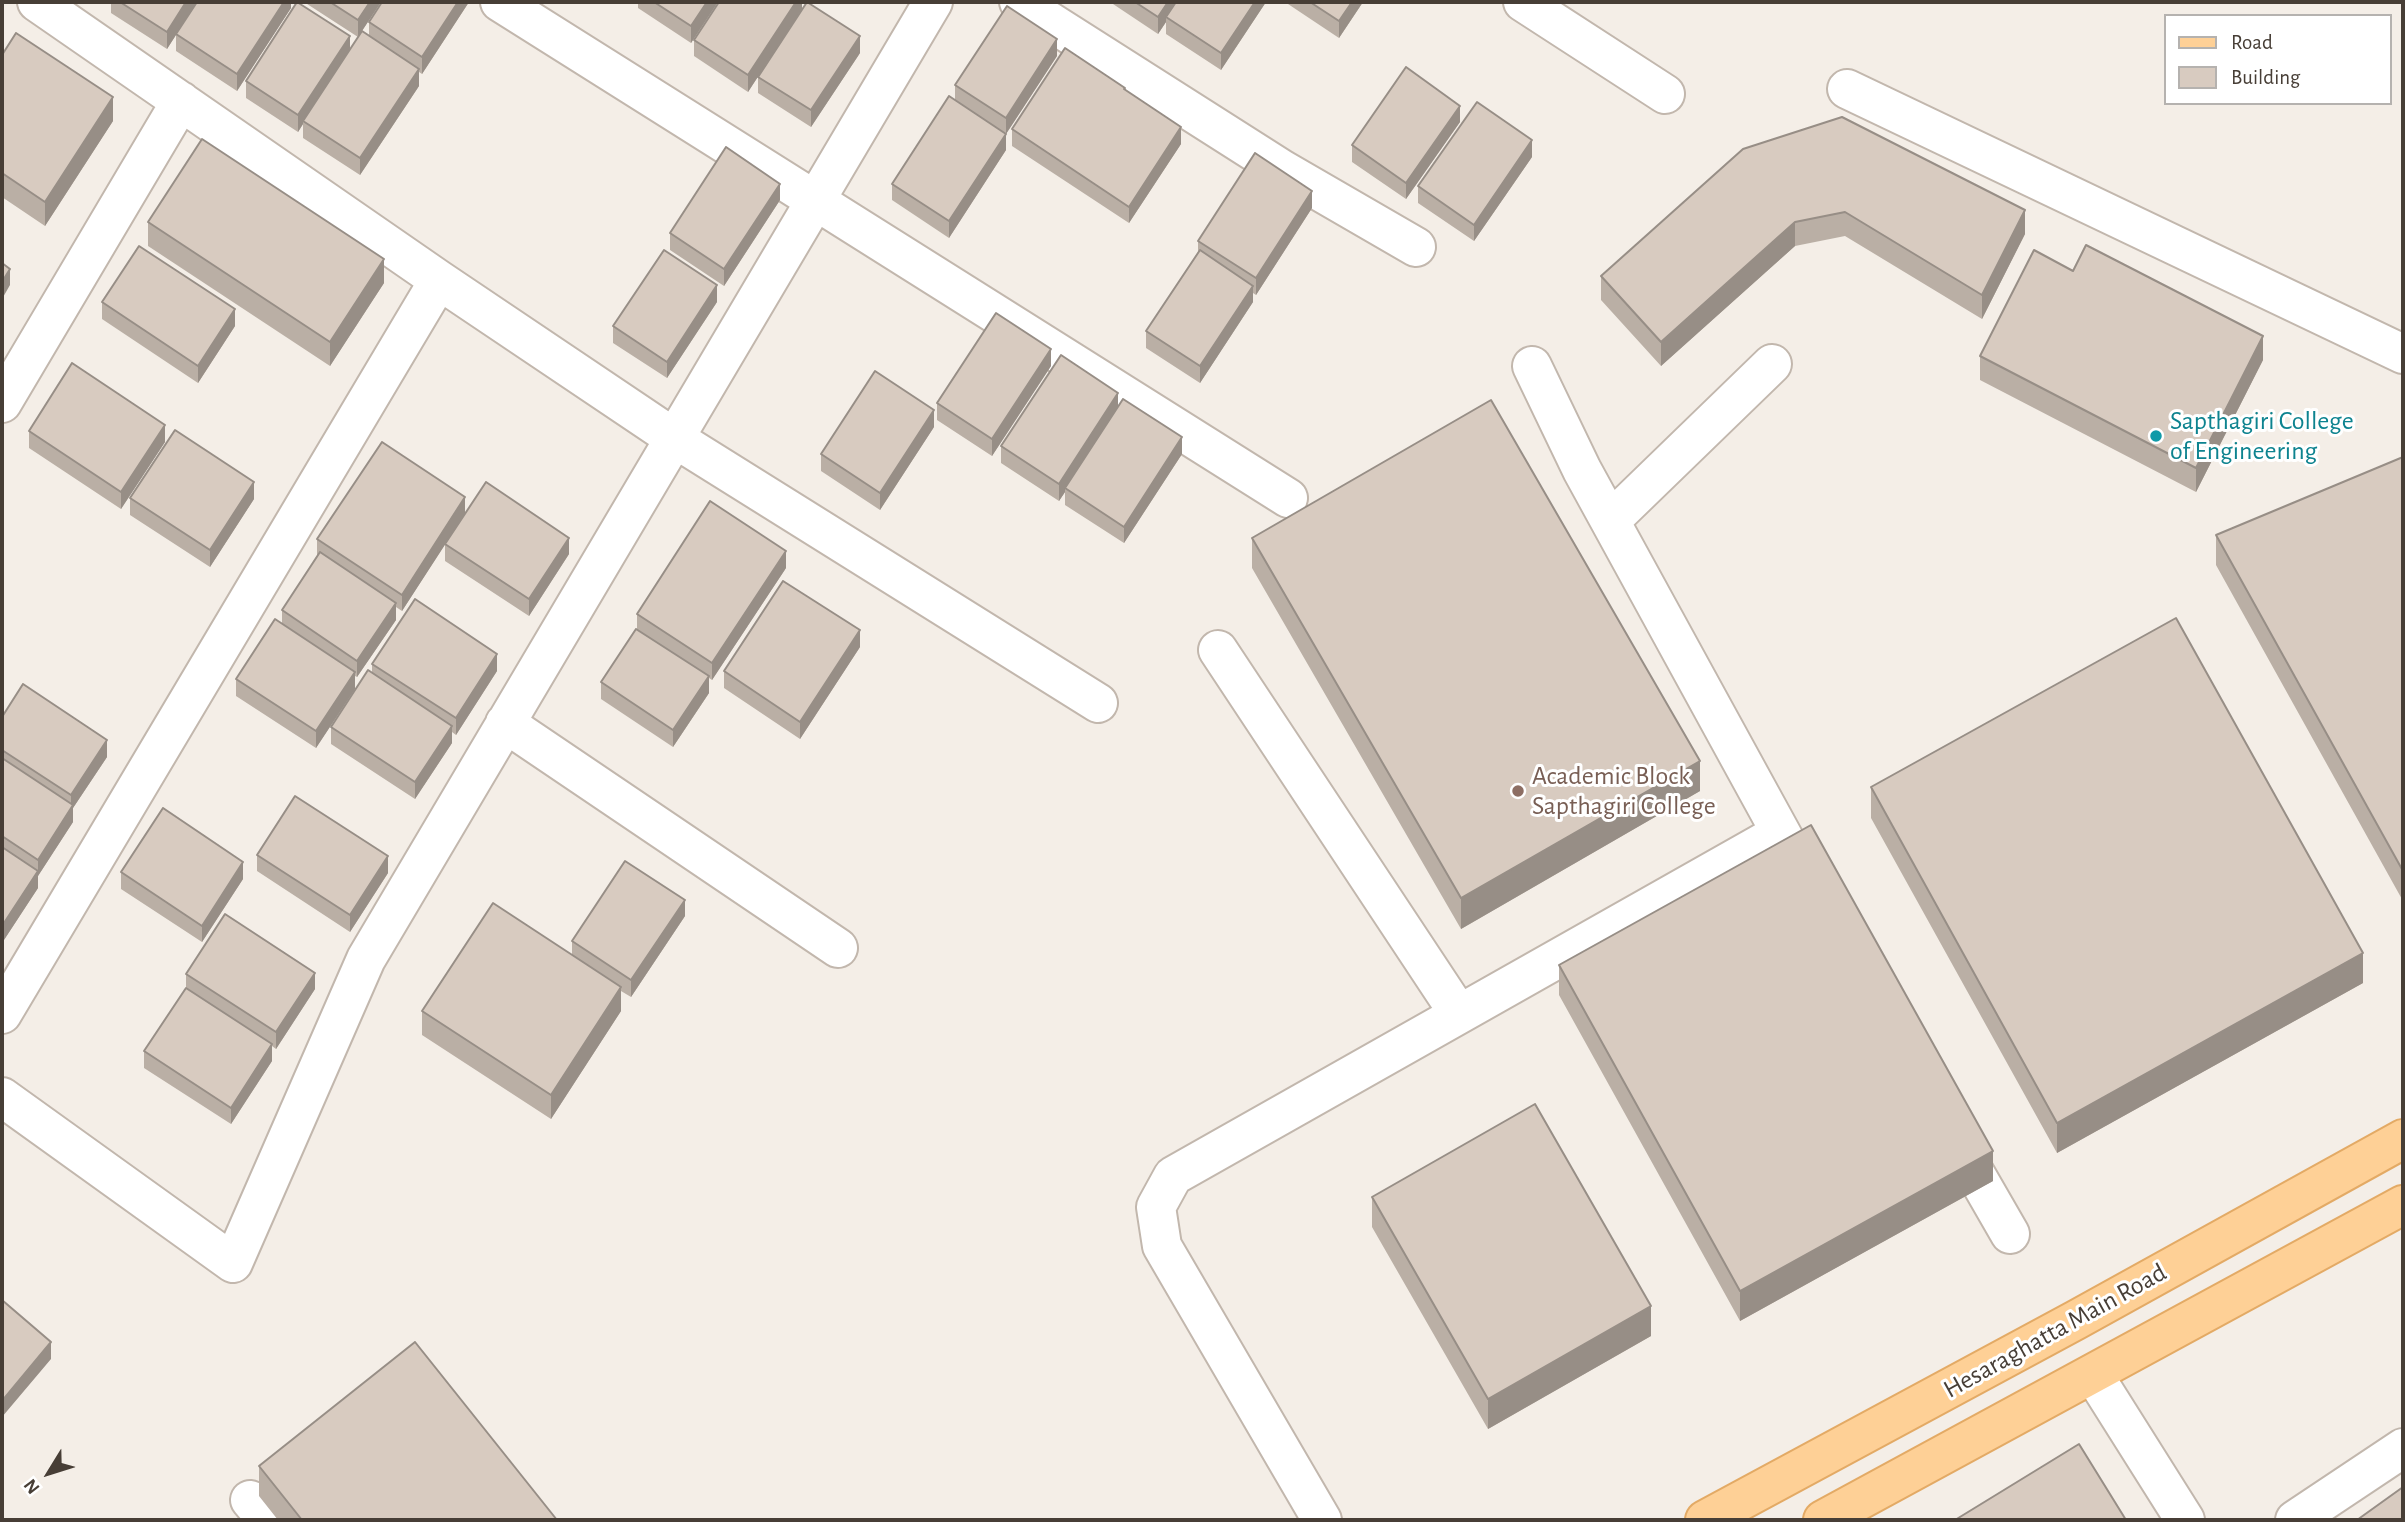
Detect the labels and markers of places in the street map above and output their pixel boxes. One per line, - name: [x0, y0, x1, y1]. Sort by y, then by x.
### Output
- place label: Sapthagiri College of Engineering: [2170, 405, 2354, 466]
- marker: Sapthagiri College of Engineering: [2148, 428, 2164, 444]
- place label: Academic Block Sapthagiri College: [1532, 760, 1716, 822]
- marker: Academic Block Sapthagiri College: [1510, 783, 1526, 799]

